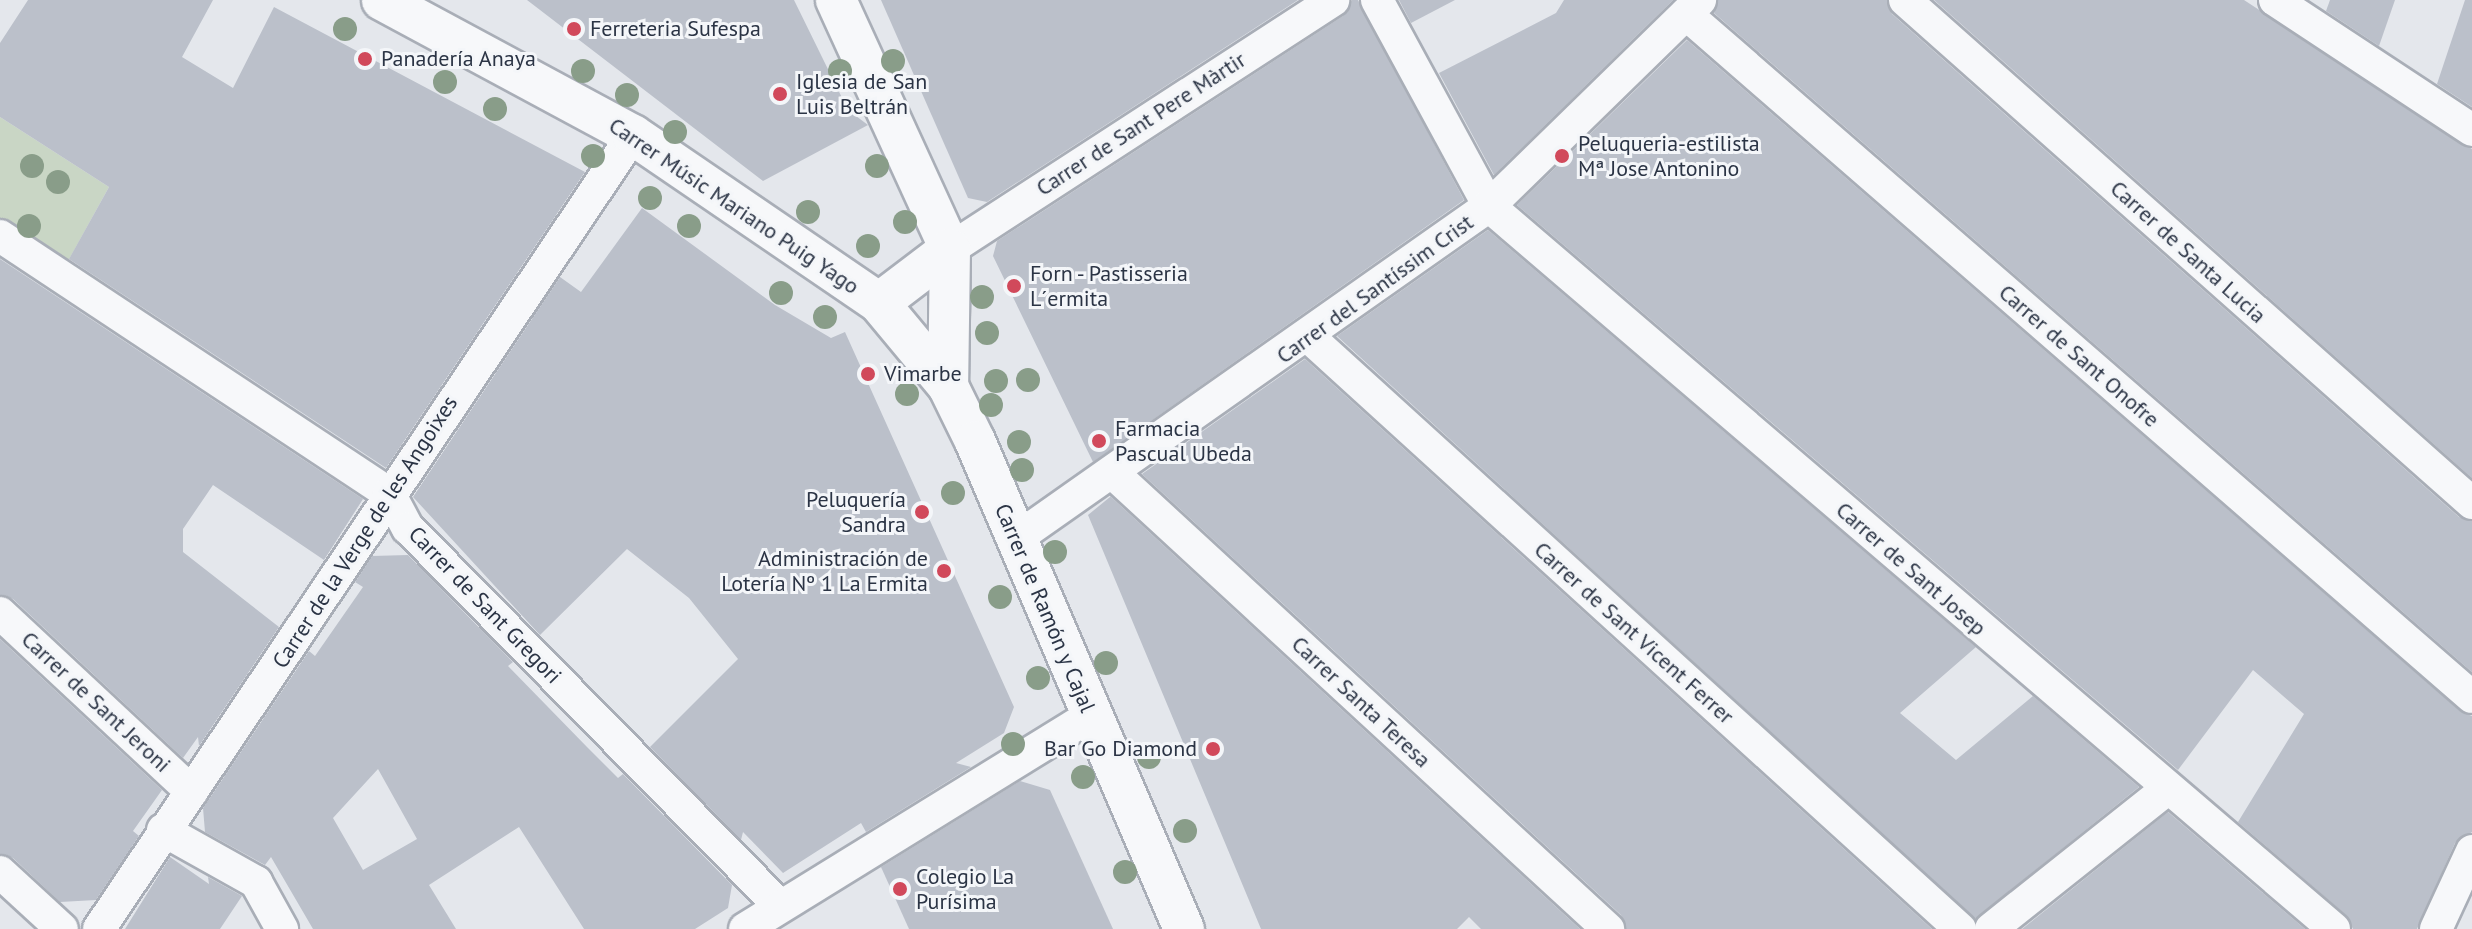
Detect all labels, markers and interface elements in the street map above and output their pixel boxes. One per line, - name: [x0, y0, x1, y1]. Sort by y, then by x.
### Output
- place label: Ferreteria Sufespa: [590, 16, 761, 42]
- marker: Ferreteria Sufespa: [565, 20, 583, 38]
- place label: Panadería Anaya: [381, 46, 537, 72]
- street label: Carrer de Sant Pere Màrtir: [1032, 47, 1250, 201]
- marker: Panadería Anaya: [356, 50, 374, 68]
- place label: Iglesia de San Luis Beltrán: [796, 68, 927, 120]
- marker: Iglesia de San Luis Beltrán: [771, 85, 789, 103]
- street label: Carrer Músic Mariano Puig Yago: [603, 112, 865, 300]
- place label: Peluqueria-estilista Mª Jose Antonino: [1578, 130, 1760, 182]
- marker: Peluqueria-estilista Mª Jose Antonino: [1553, 147, 1571, 165]
- street label: Carrer de Santa Lucia: [2105, 175, 2271, 329]
- street label: Carrer del Santíssim Crist: [1272, 209, 1478, 369]
- place label: Forn - Pastisseria L´ermita: [1030, 260, 1191, 312]
- marker: Forn - Pastisseria L´ermita: [1005, 277, 1023, 295]
- street label: Carrer de Sant Onofre: [1993, 279, 2165, 433]
- place label: Vimarbe: [884, 361, 962, 387]
- marker: Vimarbe: [859, 365, 877, 383]
- street label: Carrer de la Verge de les Angoixes: [267, 390, 463, 674]
- place label: Farmacia Pascual Ubeda: [1115, 415, 1252, 466]
- marker: Farmacia Pascual Ubeda: [1090, 432, 1108, 450]
- place label: Peluquería Sandra: [806, 486, 906, 538]
- street label: Carrer de Sant Josep: [1831, 497, 1991, 641]
- street label: Carrer de Ramón y Cajal: [989, 499, 1101, 717]
- marker: Peluquería Sandra: [913, 503, 931, 521]
- street label: Carrer de Sant Gregori: [403, 521, 567, 689]
- street label: Carrer de Sant Vicent Ferrer: [1529, 536, 1739, 730]
- place label: Administración de Lotería Nº 1 La Ermita: [721, 545, 928, 596]
- marker: Administración de Lotería Nº 1 La Ermita: [935, 562, 953, 580]
- street label: Carrer de Sant Jeroni: [16, 626, 176, 778]
- street label: Carrer Santa Teresa: [1286, 631, 1436, 773]
- place label: Bar Go Diamond: [1044, 736, 1197, 762]
- marker: Bar Go Diamond: [1204, 740, 1222, 758]
- place label: Colegio La Purísima: [916, 863, 1014, 914]
- marker: Colegio La Purísima: [891, 880, 909, 898]

